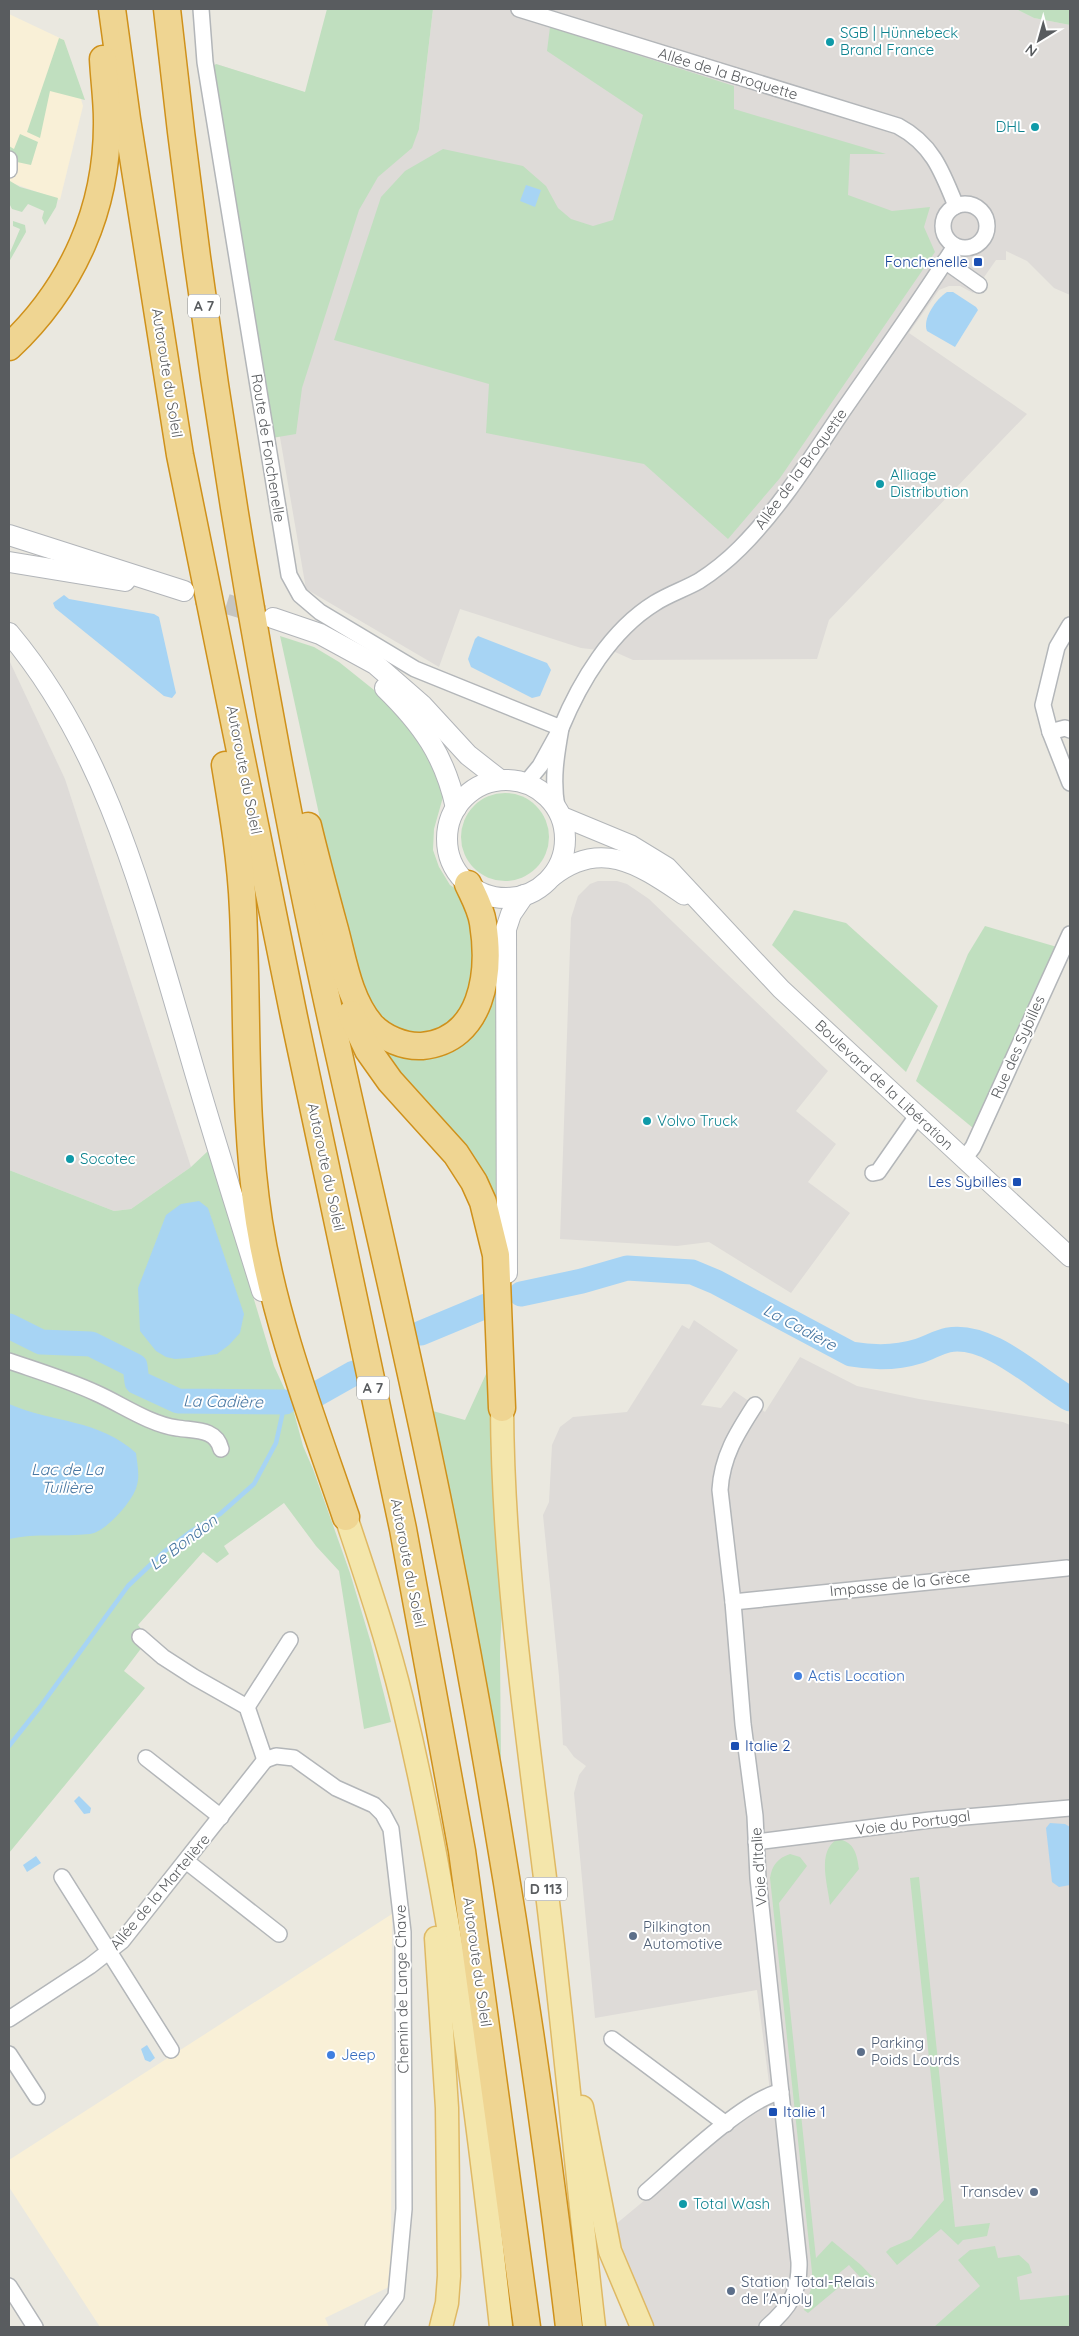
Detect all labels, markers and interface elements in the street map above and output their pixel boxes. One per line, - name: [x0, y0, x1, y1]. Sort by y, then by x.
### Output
- north arrow: [1014, 15, 1064, 65]
- place label: SGB | Hünnebeck Brand France: [840, 23, 958, 59]
- marker: SGB | Hünnebeck Brand France: [824, 36, 836, 48]
- text: N: [1022, 40, 1041, 61]
- street label: Allée de la Broquette: [656, 43, 800, 104]
- place label: DHL: [995, 117, 1025, 136]
- marker: DHL: [1029, 121, 1041, 133]
- place label: Fonchenelle: [885, 252, 968, 271]
- marker: Fonchenelle: [972, 256, 984, 268]
- road number: A 7: [188, 294, 220, 318]
- street label: Autoroute du Soleil: [148, 307, 187, 439]
- street label: Route de Fonchenelle: [247, 372, 290, 523]
- street label: Allée de la Broquette: [750, 405, 851, 533]
- place label: Alliage Distribution: [890, 465, 969, 501]
- marker: Alliage Distribution: [874, 478, 886, 490]
- street label: Autoroute du Soleil: [223, 704, 266, 836]
- street label: Rue des Sybilles: [986, 992, 1049, 1101]
- street label: Boulevard de la Libération: [811, 1015, 958, 1154]
- street label: Autoroute du Soleil: [304, 1101, 349, 1233]
- place label: Volvo Truck: [657, 1111, 738, 1130]
- marker: Volvo Truck: [641, 1115, 653, 1127]
- place label: Socotec: [80, 1149, 136, 1168]
- marker: Socotec: [64, 1153, 76, 1165]
- place label: Les Sybilles: [928, 1172, 1007, 1191]
- marker: Les Sybilles: [1011, 1176, 1023, 1188]
- water label: La Cadière: [760, 1299, 841, 1355]
- road number: A 7: [357, 1376, 389, 1400]
- water label: La Cadière: [183, 1390, 264, 1412]
- water label: Lac de La Tuilière: [31, 1459, 104, 1497]
- street label: Autoroute du Soleil: [387, 1497, 430, 1629]
- water label: Le Bondon: [145, 1510, 221, 1574]
- street label: Impasse de la Grèce: [829, 1567, 971, 1600]
- place label: Actis Location: [808, 1666, 905, 1685]
- marker: Actis Location: [792, 1670, 804, 1682]
- place label: Italie 2: [745, 1736, 790, 1755]
- marker: Italie 2: [729, 1740, 741, 1752]
- street label: Voie du Portugal: [855, 1806, 971, 1839]
- street label: Voie d'Italie: [746, 1827, 771, 1907]
- street label: Allée de la Martelière: [106, 1830, 214, 1954]
- road number: D 113: [525, 1878, 567, 1900]
- street label: Autoroute du Soleil: [459, 1896, 496, 2028]
- street label: Chemin de Lange Chave: [391, 1904, 412, 2074]
- place label: Pilkington Automotive: [643, 1917, 723, 1953]
- marker: Pilkington Automotive: [627, 1930, 639, 1942]
- place label: Parking Poids Lourds: [871, 2033, 959, 2069]
- place label: Jeep: [341, 2045, 376, 2064]
- marker: Parking Poids Lourds: [855, 2046, 867, 2058]
- marker: Jeep: [325, 2049, 337, 2061]
- place label: Italie 1: [783, 2102, 826, 2121]
- marker: Italie 1: [767, 2106, 779, 2118]
- place label: Transdev: [960, 2182, 1024, 2201]
- marker: Transdev: [1028, 2186, 1040, 2198]
- place label: Total Wash: [693, 2194, 770, 2213]
- marker: Total Wash: [677, 2198, 689, 2210]
- place label: Station Total-Relais de l'Anjoly: [741, 2272, 875, 2308]
- marker: Station Total-Relais de l'Anjoly: [725, 2285, 737, 2297]

